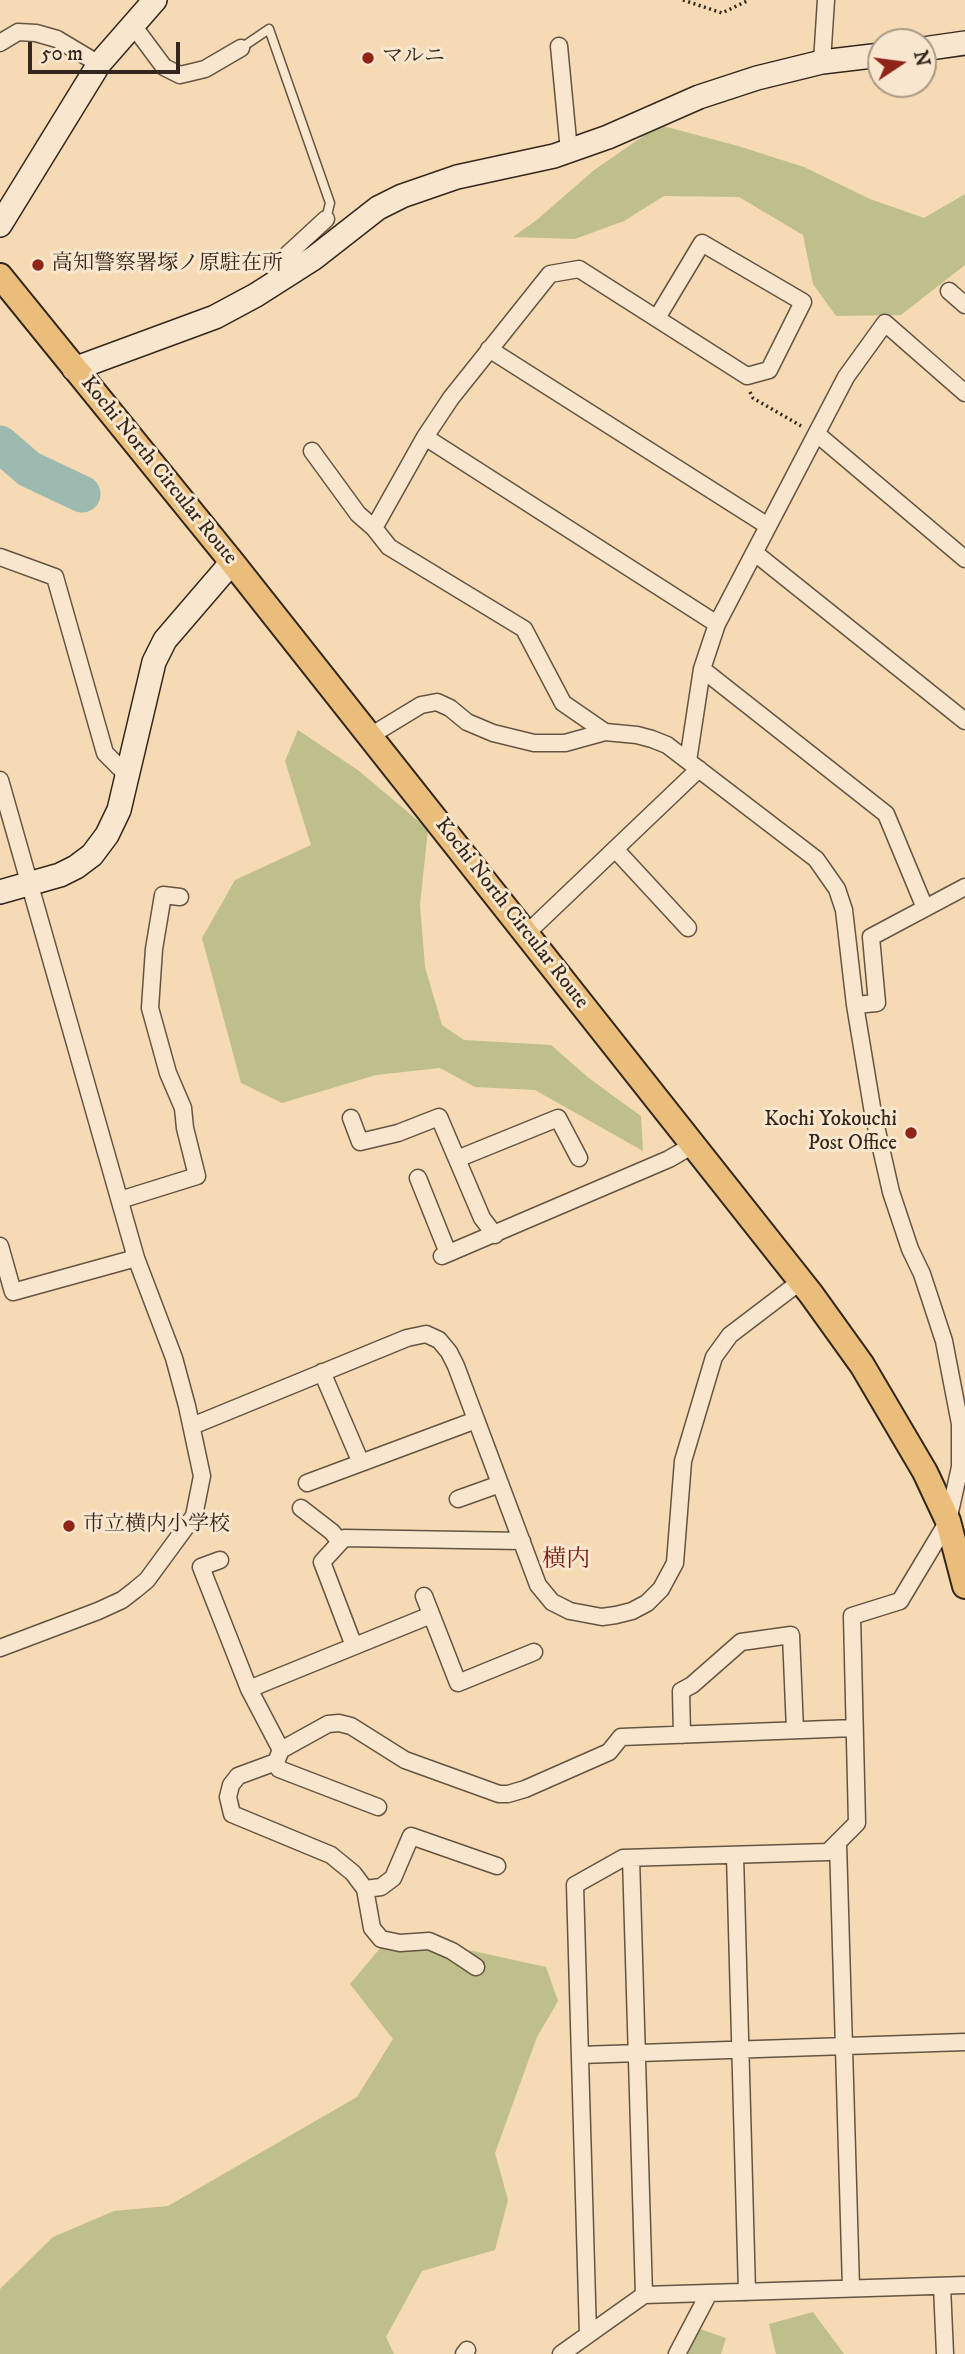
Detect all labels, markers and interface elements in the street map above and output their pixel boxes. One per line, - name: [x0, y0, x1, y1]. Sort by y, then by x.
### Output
- scale bar: [32, 28, 184, 72]
- north arrow: [867, 28, 937, 98]
- text: 50 m: [41, 41, 83, 67]
- place label: マルニ: [382, 45, 445, 71]
- text: N: [908, 48, 934, 69]
- marker: マルニ: [360, 50, 376, 66]
- place label: 高知警察署塚ノ原駐在所: [52, 252, 283, 278]
- marker: 高知警察署塚ノ原駐在所: [30, 257, 46, 273]
- street label: Kochi North Circular Route: [74, 372, 242, 570]
- street label: Kochi North Circular Route: [429, 814, 593, 1014]
- place label: Kochi Yokouchi Post Office: [764, 1108, 897, 1158]
- marker: Kochi Yokouchi Post Office: [903, 1125, 919, 1141]
- place label: 市立横内小学校: [83, 1513, 230, 1539]
- marker: 市立横内小学校: [61, 1518, 77, 1534]
- district label: 横内: [542, 1547, 590, 1575]

